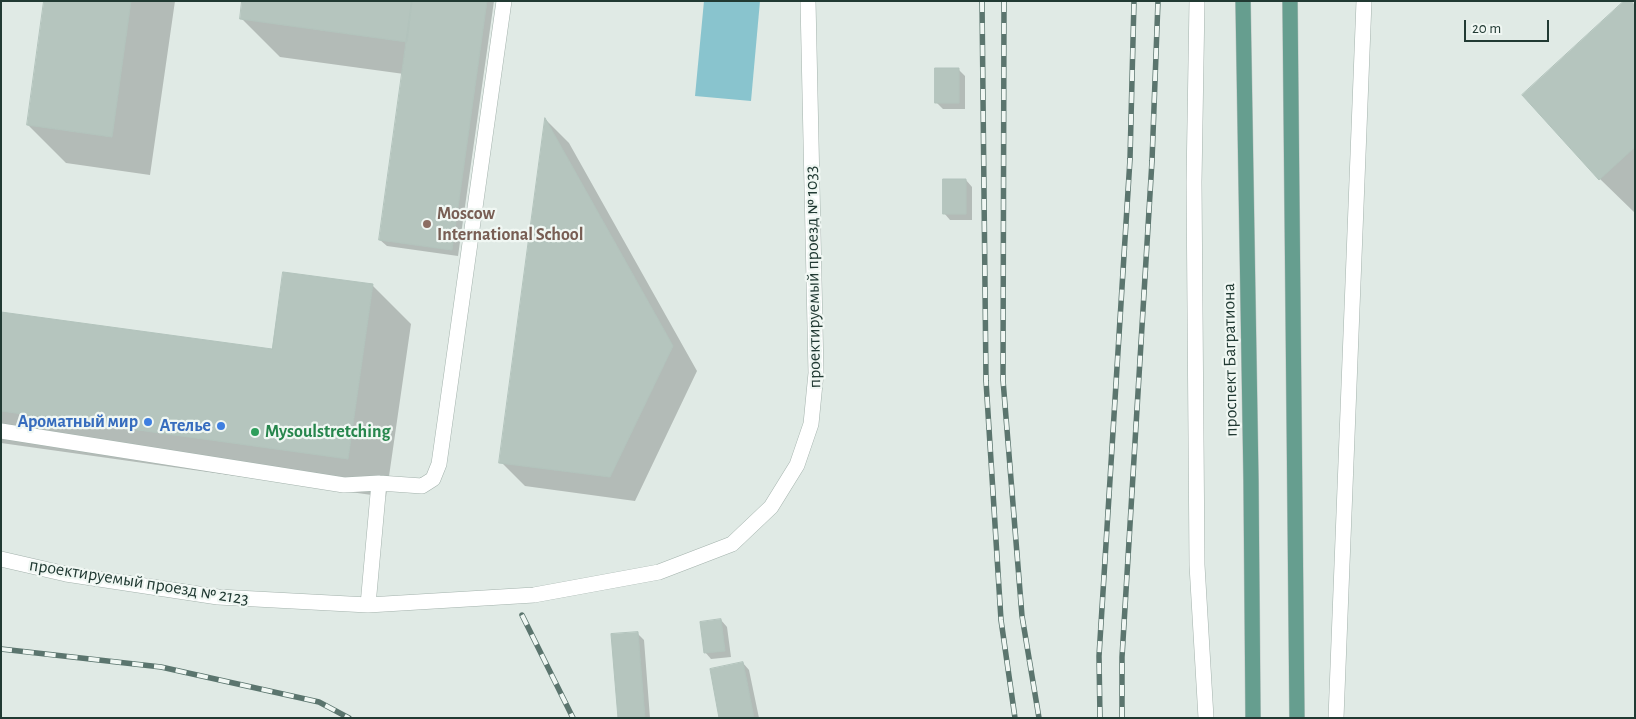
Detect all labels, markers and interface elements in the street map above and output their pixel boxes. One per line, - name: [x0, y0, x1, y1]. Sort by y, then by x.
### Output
- scale bar: [1466, 10, 1551, 42]
- text: 20 m: [1472, 21, 1501, 36]
- street label: проектируемый проезд № 1033: [800, 165, 826, 389]
- place label: Moscow International School: [437, 203, 583, 245]
- marker: Moscow International School: [421, 218, 433, 230]
- street label: проспект Багратиона: [1218, 283, 1242, 437]
- place label: Ароматный мир: [17, 411, 138, 433]
- place label: Ателье: [159, 415, 211, 437]
- marker: Ароматный мир: [142, 416, 154, 428]
- marker: Ателье: [215, 420, 227, 432]
- place label: Mysoulstretching: [265, 421, 390, 443]
- marker: Mysoulstretching: [249, 426, 261, 438]
- street label: проектируемый проезд № 2123: [28, 554, 250, 610]

